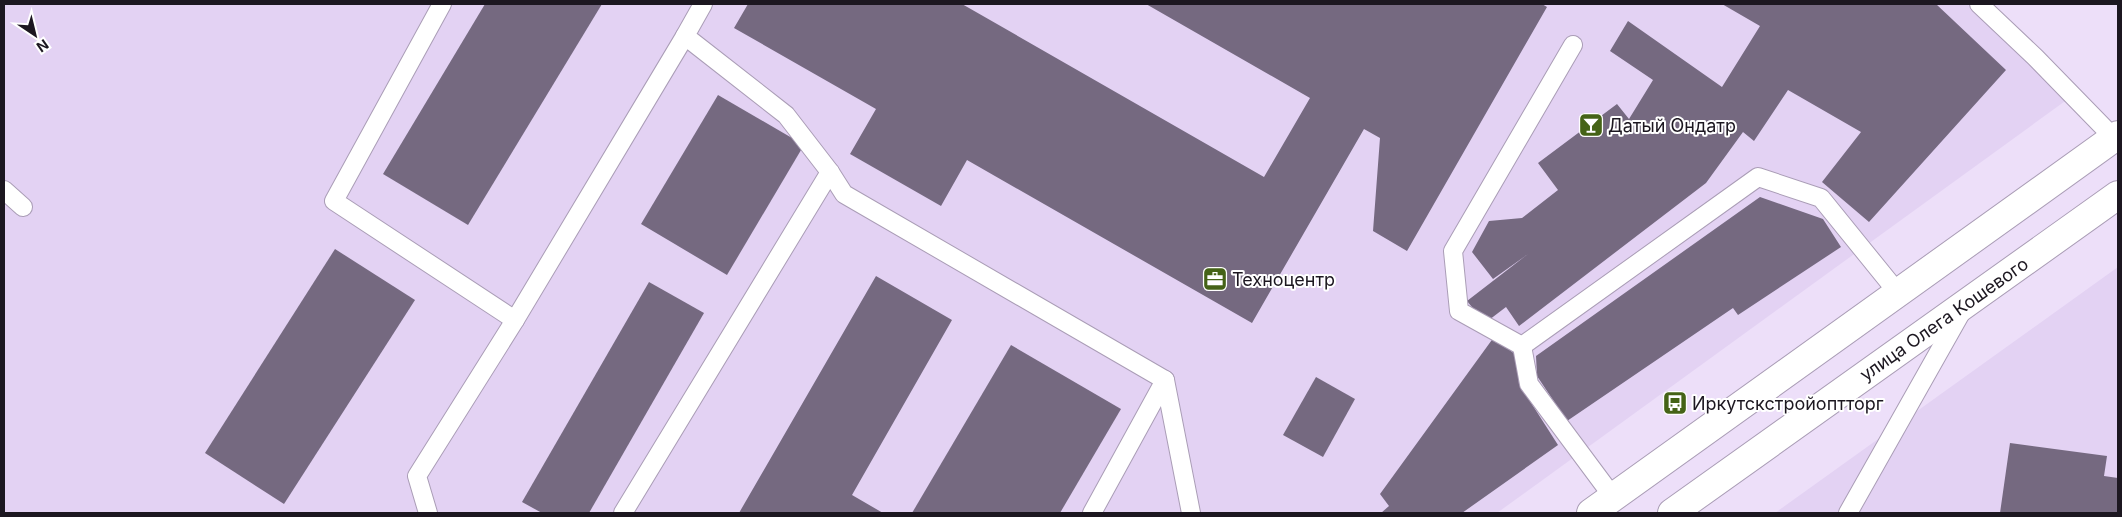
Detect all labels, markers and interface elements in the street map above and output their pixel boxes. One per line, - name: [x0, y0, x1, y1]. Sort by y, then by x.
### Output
- north arrow: [10, 10, 60, 60]
- text: N: [33, 36, 52, 56]
- bar icon: Датый Ондатр: [1578, 112, 1604, 138]
- place label: Датый Ондатр: [1608, 115, 1736, 136]
- street label: улица Олега Кошевого: [1856, 253, 2032, 385]
- office icon: Техноцентр: [1202, 266, 1228, 292]
- place label: Техноцентр: [1232, 269, 1335, 290]
- bus stop icon: Иркутскстройоптторг: [1662, 390, 1688, 416]
- place label: Иркутскстройоптторг: [1692, 393, 1884, 414]

